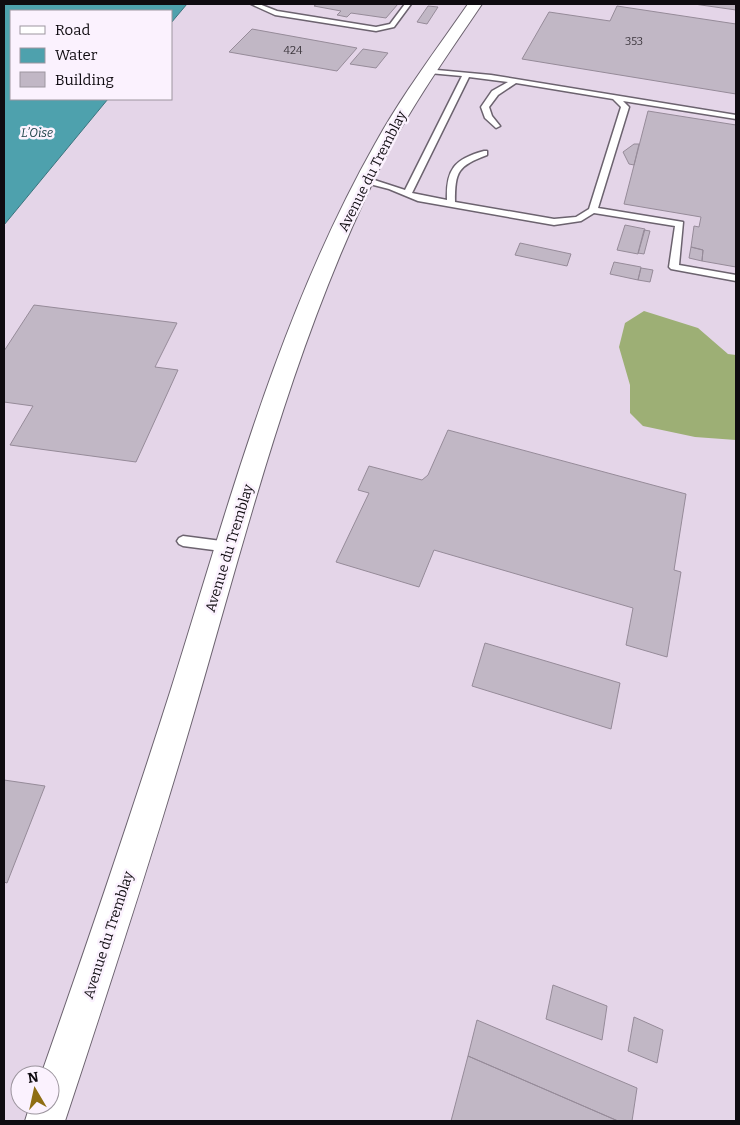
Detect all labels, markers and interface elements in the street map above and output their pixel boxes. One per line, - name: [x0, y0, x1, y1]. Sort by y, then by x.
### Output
- legend: [10, 10, 172, 100]
- text: Road: [55, 21, 90, 39]
- house number: 353: [625, 35, 643, 48]
- house number: 424: [284, 44, 303, 57]
- text: Water: [55, 46, 98, 64]
- text: Building: [55, 71, 114, 89]
- street label: Avenue du Tremblay: [335, 108, 411, 234]
- water label: L’Oise: [21, 126, 53, 140]
- street label: Avenue du Tremblay: [202, 481, 257, 614]
- street label: Avenue du Tremblay: [80, 869, 137, 1001]
- north arrow: [10, 1065, 60, 1115]
- text: N: [26, 1068, 40, 1087]

